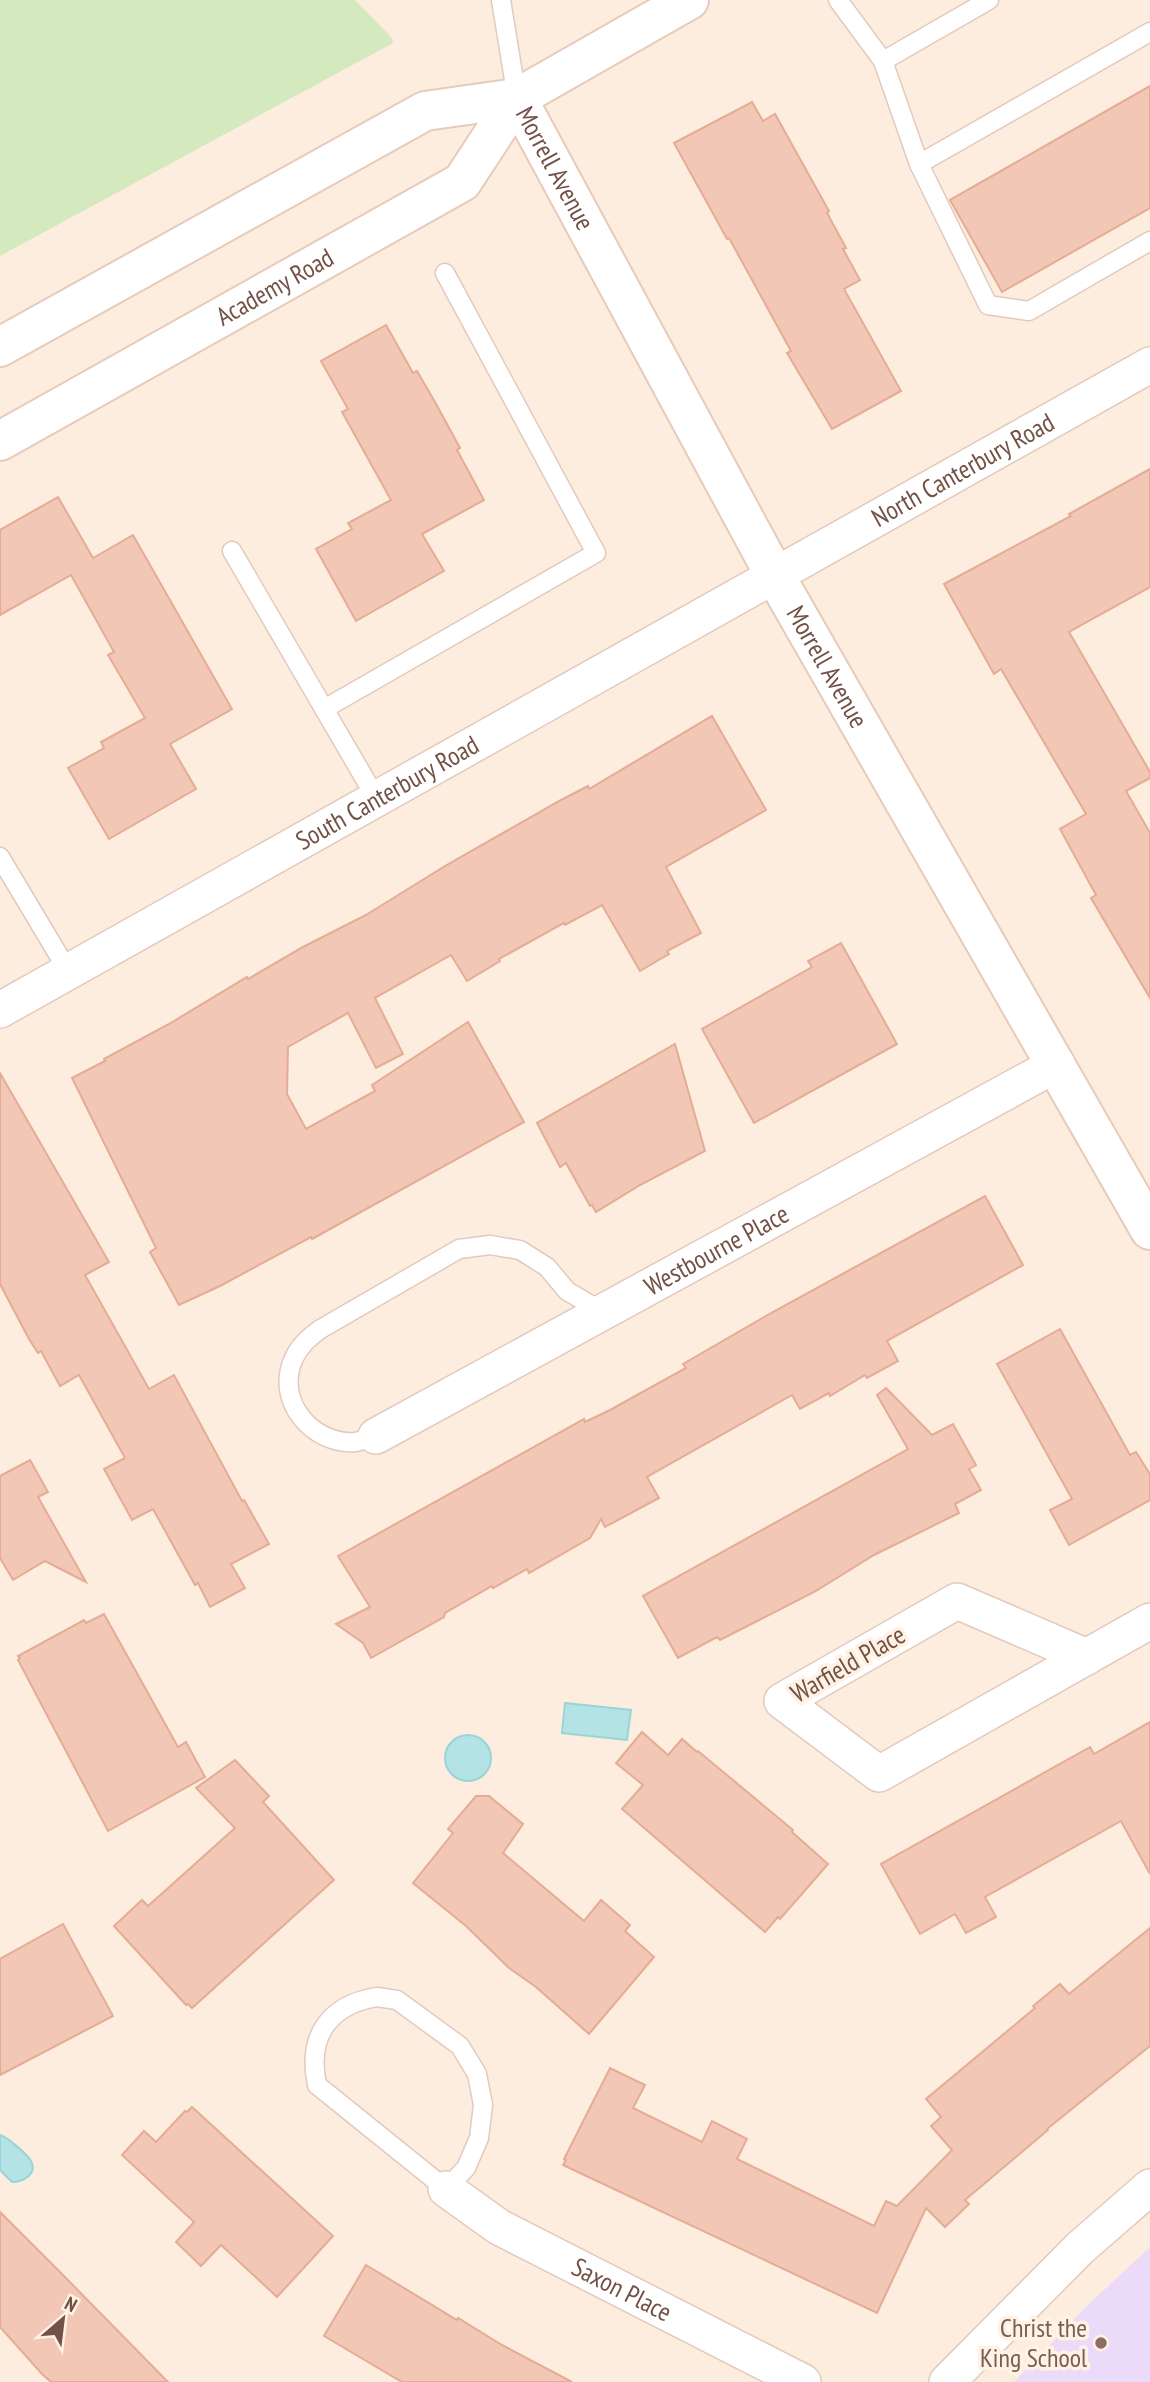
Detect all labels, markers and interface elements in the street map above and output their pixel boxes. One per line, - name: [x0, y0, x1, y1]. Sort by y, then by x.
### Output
- street label: Morrell Avenue: [509, 101, 602, 236]
- street label: Academy Road: [210, 240, 339, 333]
- street label: North Canterbury Road: [866, 405, 1060, 534]
- street label: Morrell Avenue: [780, 600, 876, 734]
- street label: South Canterbury Road: [290, 728, 484, 857]
- street label: Westbourne Place: [638, 1197, 794, 1302]
- street label: Warfield Place: [785, 1618, 911, 1710]
- street label: Saxon Place: [567, 2250, 677, 2328]
- north arrow: [28, 2284, 98, 2354]
- text: N: [61, 2291, 81, 2317]
- place label: Christ the King School: [980, 2311, 1087, 2374]
- marker: Christ the King School: [1093, 2335, 1109, 2351]

